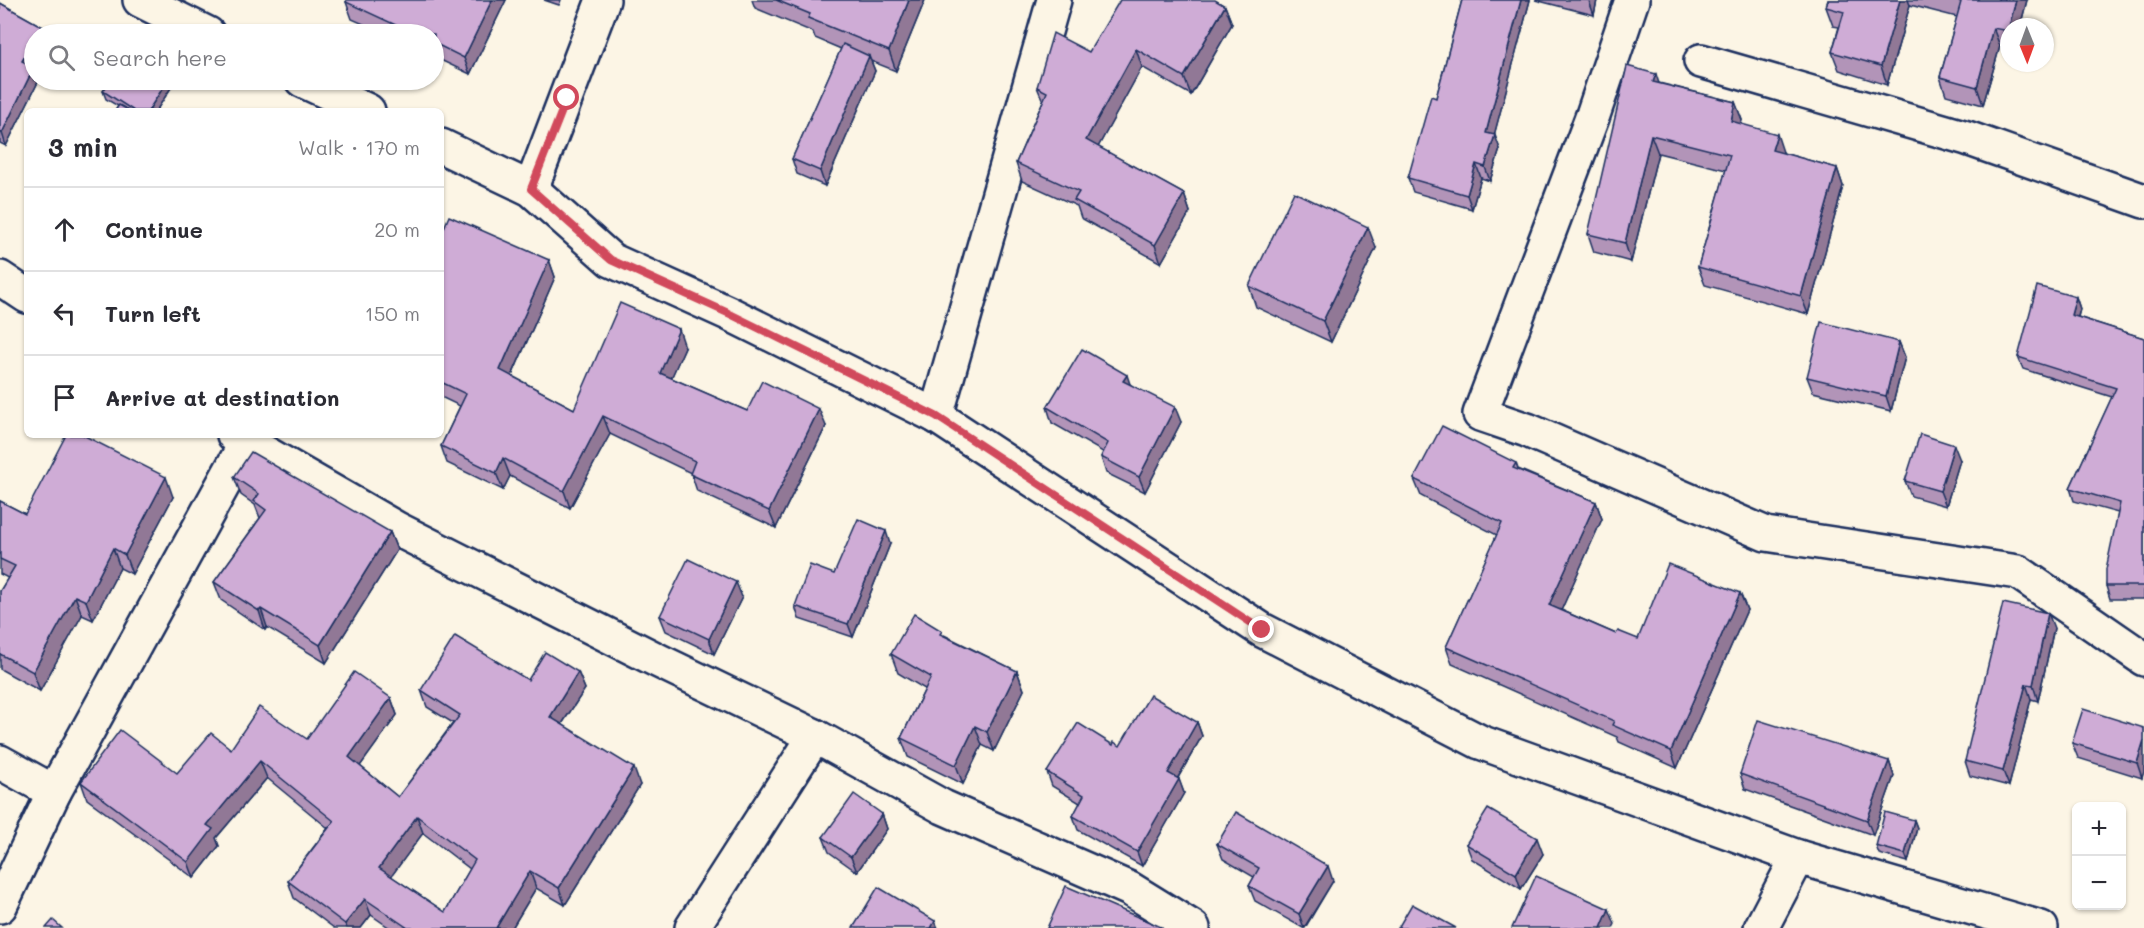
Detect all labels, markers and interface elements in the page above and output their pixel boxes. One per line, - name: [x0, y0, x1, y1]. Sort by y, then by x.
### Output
- north arrow: [2000, 18, 2054, 72]
- search box: [24, 24, 444, 90]
- icon: search: [45, 41, 78, 74]
- text: Search here: [93, 43, 227, 72]
- route start: [553, 84, 579, 110]
- text: 3 min: [48, 130, 117, 164]
- text: Walk · 170 m: [298, 134, 420, 160]
- icon: ahead: [48, 213, 81, 246]
- text: Continue: [105, 215, 203, 244]
- text: 20 m: [374, 216, 420, 242]
- icon: left: [48, 297, 81, 330]
- text: Turn left: [105, 299, 201, 328]
- text: 150 m: [365, 300, 420, 326]
- icon: arrive: [48, 381, 81, 414]
- text: Arrive at destination: [105, 383, 340, 412]
- route end: [1248, 616, 1274, 642]
- map controls: [2072, 802, 2126, 910]
- button: +: [2072, 802, 2126, 856]
- button: −: [2072, 856, 2126, 910]

